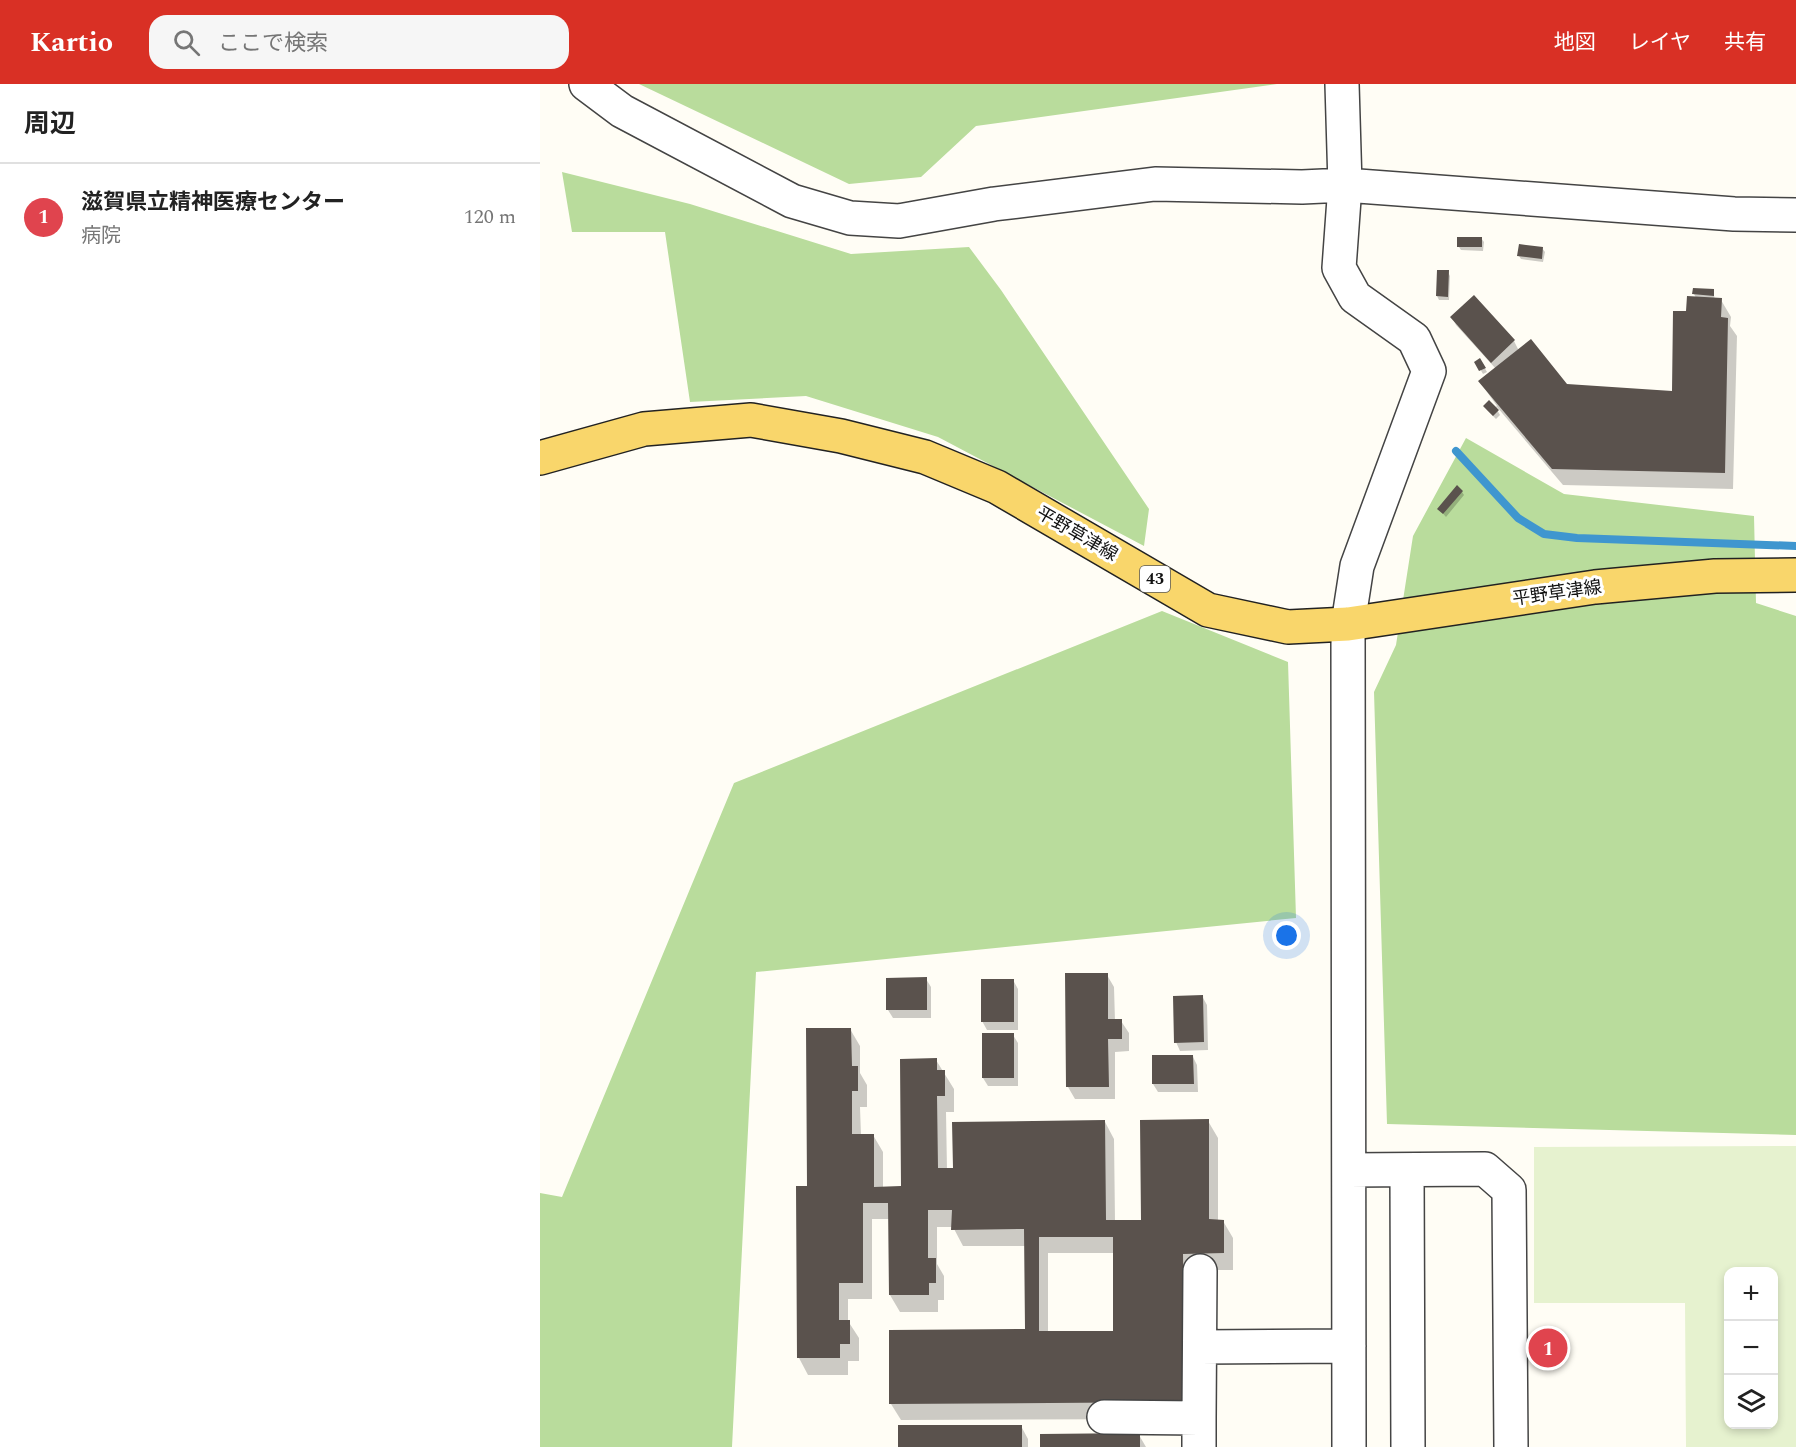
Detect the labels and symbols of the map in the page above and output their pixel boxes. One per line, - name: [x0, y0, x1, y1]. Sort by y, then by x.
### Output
- street label: 平野草津線: [1031, 500, 1123, 568]
- road number: 43: [1140, 566, 1170, 592]
- street label: 平野草津線: [1511, 573, 1603, 613]
- your location: [1272, 921, 1301, 950]
- pin: 1: [1528, 1326, 1568, 1370]

